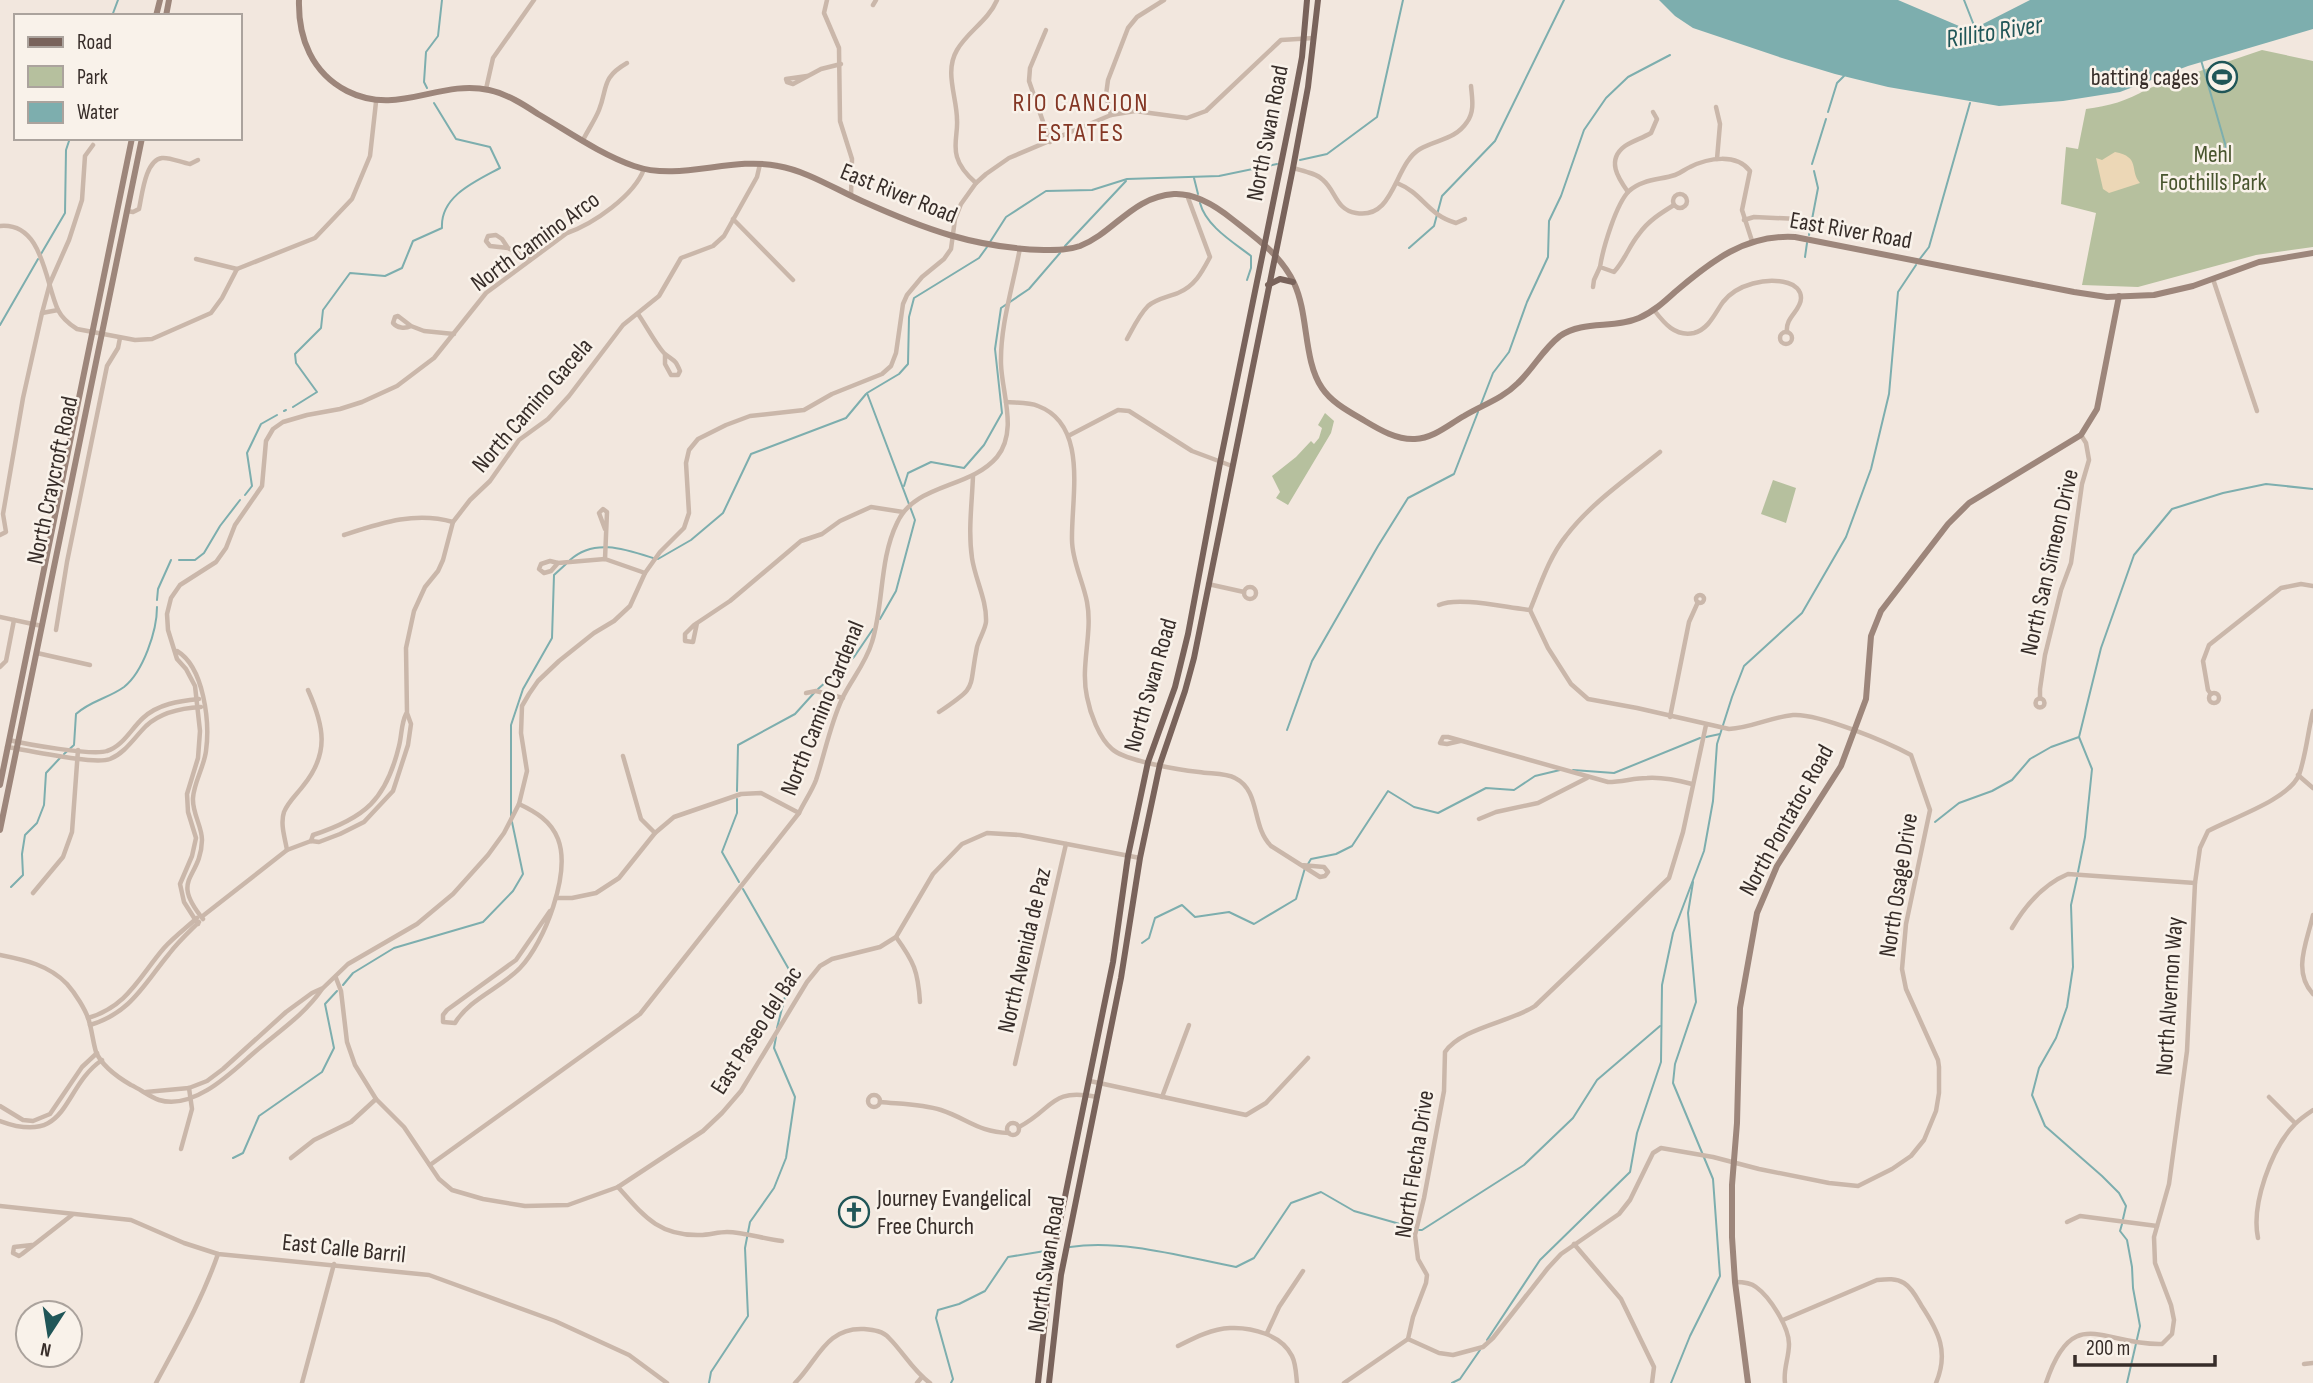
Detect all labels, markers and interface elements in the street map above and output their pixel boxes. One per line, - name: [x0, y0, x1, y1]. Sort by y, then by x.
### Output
- water label: Rillito River: [1944, 9, 2046, 55]
- legend: [14, 14, 242, 140]
- text: Road: [77, 30, 112, 55]
- sports icon: batting cages: [2205, 60, 2239, 94]
- street label: North Swan Road: [1240, 63, 1295, 203]
- place label: batting cages: [2091, 63, 2199, 92]
- text: Park: [77, 65, 108, 90]
- district label: RIO CANCION ESTATES: [1012, 88, 1150, 149]
- text: Water: [77, 100, 119, 125]
- park label: Mehl Foothills Park: [2159, 140, 2267, 197]
- street label: East River Road: [836, 157, 962, 230]
- street label: North Camino Arco: [465, 185, 605, 298]
- street label: East River Road: [1788, 205, 1914, 255]
- street label: North Camino Gacela: [466, 332, 599, 479]
- street label: North Craycroft Road: [21, 394, 84, 567]
- street label: North San Simeon Drive: [2014, 466, 2085, 658]
- street label: North Swan Road: [1118, 615, 1183, 755]
- street label: North Camino Cardenal: [774, 617, 871, 800]
- street label: North Pontatoc Road: [1733, 740, 1840, 901]
- street label: North Osage Drive: [1873, 811, 1924, 959]
- street label: North Avenida de Paz: [991, 864, 1058, 1035]
- street label: North Alvernon Way: [2149, 916, 2190, 1076]
- street label: East Paseo del Bac: [704, 961, 809, 1100]
- street label: North Flecha Drive: [1389, 1088, 1440, 1240]
- place label: Journey Evangelical Free Church: [876, 1184, 1032, 1241]
- street label: North Swan Road: [1021, 1194, 1072, 1334]
- church icon: Journey Evangelical Free Church: [837, 1195, 871, 1229]
- street label: East Calle Barril: [281, 1228, 407, 1269]
- north arrow: [14, 1299, 84, 1369]
- scale bar: [2075, 1324, 2215, 1368]
- text: 200 m: [2086, 1336, 2130, 1361]
- text: N: [38, 1337, 53, 1361]

